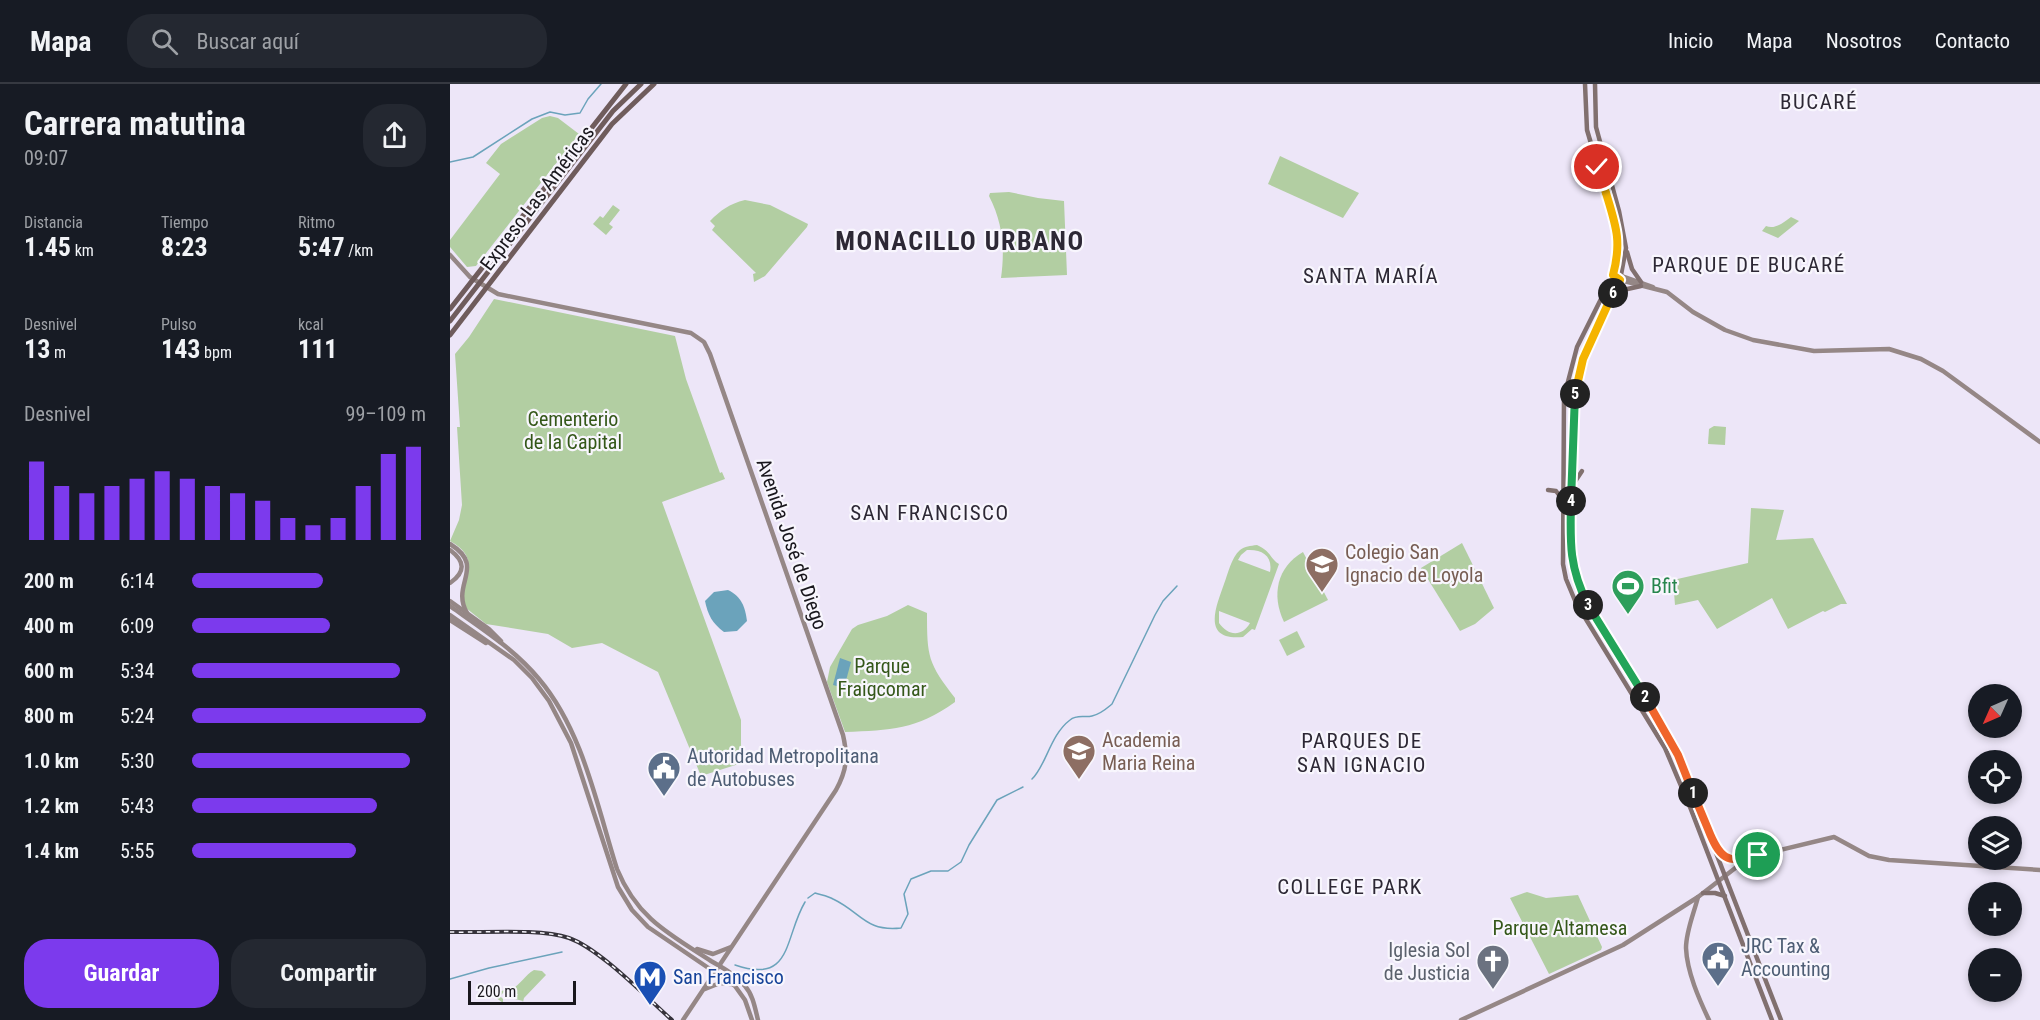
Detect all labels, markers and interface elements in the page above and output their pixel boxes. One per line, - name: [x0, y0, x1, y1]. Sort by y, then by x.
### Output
- search box: [127, 14, 547, 68]
- text: Mapa: [30, 25, 91, 58]
- icon: search: [148, 25, 181, 58]
- text: Buscar aquí: [196, 29, 299, 54]
- text: Inicio: [1668, 29, 1713, 53]
- text: Mapa: [1746, 29, 1793, 53]
- text: Nosotros: [1826, 29, 1902, 53]
- text: Contacto: [1935, 29, 2010, 53]
- district label: BUCARÉ: [1780, 90, 1858, 114]
- text: Carrera matutina: [24, 104, 246, 143]
- button: share: [363, 104, 426, 167]
- street label: Expreso Las Américas: [475, 121, 599, 275]
- pin: [1571, 141, 1622, 192]
- text: 09:07: [24, 146, 68, 170]
- icon: check: [1580, 150, 1613, 183]
- text: Distancia: [24, 213, 83, 232]
- text: Tiempo: [161, 213, 208, 232]
- text: Ritmo: [298, 213, 335, 232]
- district label: MONACILLO URBANO: [835, 226, 1085, 256]
- text: 1.45: [24, 232, 71, 262]
- text: 8:23: [161, 232, 208, 262]
- text: 5:47: [298, 232, 345, 262]
- text: km: [71, 241, 94, 260]
- text: /km: [345, 241, 373, 260]
- district label: PARQUE DE BUCARÉ: [1652, 253, 1846, 277]
- district label: SANTA MARÍA: [1303, 264, 1439, 288]
- pin: 6: [1598, 278, 1628, 308]
- text: 6: [1609, 283, 1617, 302]
- text: Desnivel: [24, 315, 77, 334]
- text: Pulso: [161, 315, 197, 334]
- text: kcal: [298, 315, 324, 334]
- text: 13: [24, 334, 50, 364]
- text: 143: [161, 334, 200, 364]
- text: 111: [298, 334, 337, 364]
- text: m: [50, 343, 66, 362]
- text: bpm: [200, 343, 232, 362]
- pin: 5: [1560, 379, 1590, 409]
- text: 5: [1571, 384, 1579, 403]
- text: Desnivel: [24, 402, 91, 426]
- text: 99–109 m: [346, 402, 426, 426]
- park label: Cementerio de la Capital: [524, 407, 622, 454]
- street label: Avenida José de Diego: [751, 455, 833, 633]
- pin: 4: [1556, 486, 1586, 516]
- text: 4: [1567, 491, 1575, 510]
- district label: SAN FRANCISCO: [850, 501, 1010, 525]
- place label: Colegio San Ignacio de Loyola: [1345, 540, 1483, 587]
- school or university icon: Colegio San Ignacio de Loyola: [1304, 546, 1340, 593]
- sports icon: Bfit: [1610, 568, 1646, 615]
- text: 200 m: [24, 569, 74, 593]
- text: 6:14: [120, 569, 154, 593]
- place label: Bfit: [1651, 574, 1678, 598]
- pin: 3: [1573, 590, 1603, 620]
- text: 3: [1584, 595, 1592, 614]
- text: 400 m: [24, 614, 74, 638]
- text: 6:09: [120, 614, 154, 638]
- park label: Parque Fraigcomar: [837, 654, 927, 701]
- text: 600 m: [24, 659, 74, 683]
- text: 5:34: [120, 659, 154, 683]
- pin: 2: [1630, 682, 1660, 712]
- north arrow: [1968, 684, 2022, 738]
- map controls: [1968, 684, 2022, 1002]
- text: 2: [1641, 687, 1649, 706]
- text: 800 m: [24, 704, 74, 728]
- text: 5:24: [120, 704, 154, 728]
- place label: Academia Maria Reina: [1102, 728, 1195, 775]
- district label: PARQUES DE SAN IGNACIO: [1297, 729, 1427, 777]
- school or university icon: Academia Maria Reina: [1061, 733, 1097, 780]
- place label: Autoridad Metropolitana de Autobuses: [687, 744, 879, 791]
- text: 1.0 km: [24, 749, 79, 773]
- text: 5:30: [120, 749, 154, 773]
- public building icon: Autoridad Metropolitana de Autobuses: [646, 750, 682, 797]
- button: locate: [1968, 750, 2022, 804]
- pin: 1: [1678, 778, 1708, 808]
- text: 1: [1689, 783, 1697, 802]
- text: 1.2 km: [24, 794, 79, 818]
- text: 5:43: [120, 794, 154, 818]
- button: layers: [1968, 816, 2022, 870]
- pin: [1732, 829, 1783, 880]
- icon: arrive: [1741, 838, 1774, 871]
- text: 1.4 km: [24, 839, 79, 863]
- text: 5:55: [120, 839, 154, 863]
- district label: COLLEGE PARK: [1277, 875, 1423, 899]
- button: +: [1968, 882, 2022, 936]
- park label: Parque Altamesa: [1493, 916, 1627, 940]
- place label: JRC Tax & Accounting: [1741, 934, 1830, 981]
- place label: Iglesia Sol de Justicia: [1384, 938, 1470, 985]
- button: Guardar: [24, 939, 219, 1008]
- button: Compartir: [231, 939, 426, 1008]
- public building icon: JRC Tax & Accounting: [1700, 940, 1736, 987]
- church icon: Iglesia Sol de Justicia: [1475, 943, 1511, 990]
- button: −: [1968, 948, 2022, 1002]
- metro station icon: San Francisco: [632, 959, 668, 1006]
- place label: San Francisco: [673, 965, 784, 989]
- scale bar: [468, 978, 576, 1006]
- text: 200 m: [477, 982, 516, 1001]

